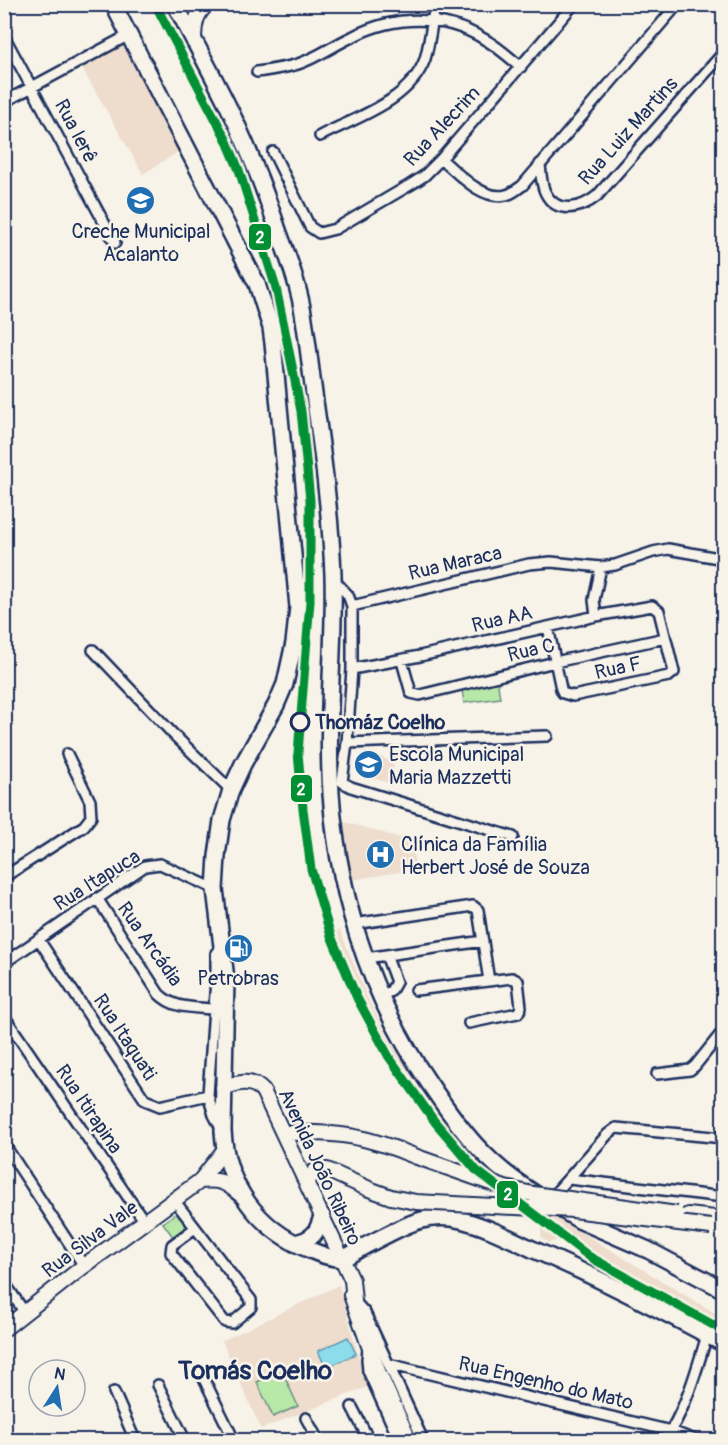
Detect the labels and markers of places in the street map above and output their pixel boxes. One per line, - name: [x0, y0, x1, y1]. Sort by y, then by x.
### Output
- school or university icon: Creche Municipal Acalanto: [125, 184, 157, 216]
- place label: Creche Municipal Acalanto: [71, 219, 211, 267]
- place label: Thomáz Coelho: [314, 710, 446, 735]
- marker: Thomáz Coelho: [290, 712, 310, 732]
- place label: Escola Municipal Maria Mazzetti: [389, 742, 524, 790]
- school or university icon: Escola Municipal Maria Mazzetti: [352, 749, 384, 781]
- place label: Clínica da Família Herbert José de Souza: [401, 832, 590, 880]
- hospital icon: Clínica da Família Herbert José de Souza: [364, 839, 396, 871]
- fuel station icon: Petrobras: [222, 932, 254, 964]
- place label: Petrobras: [197, 966, 279, 991]

